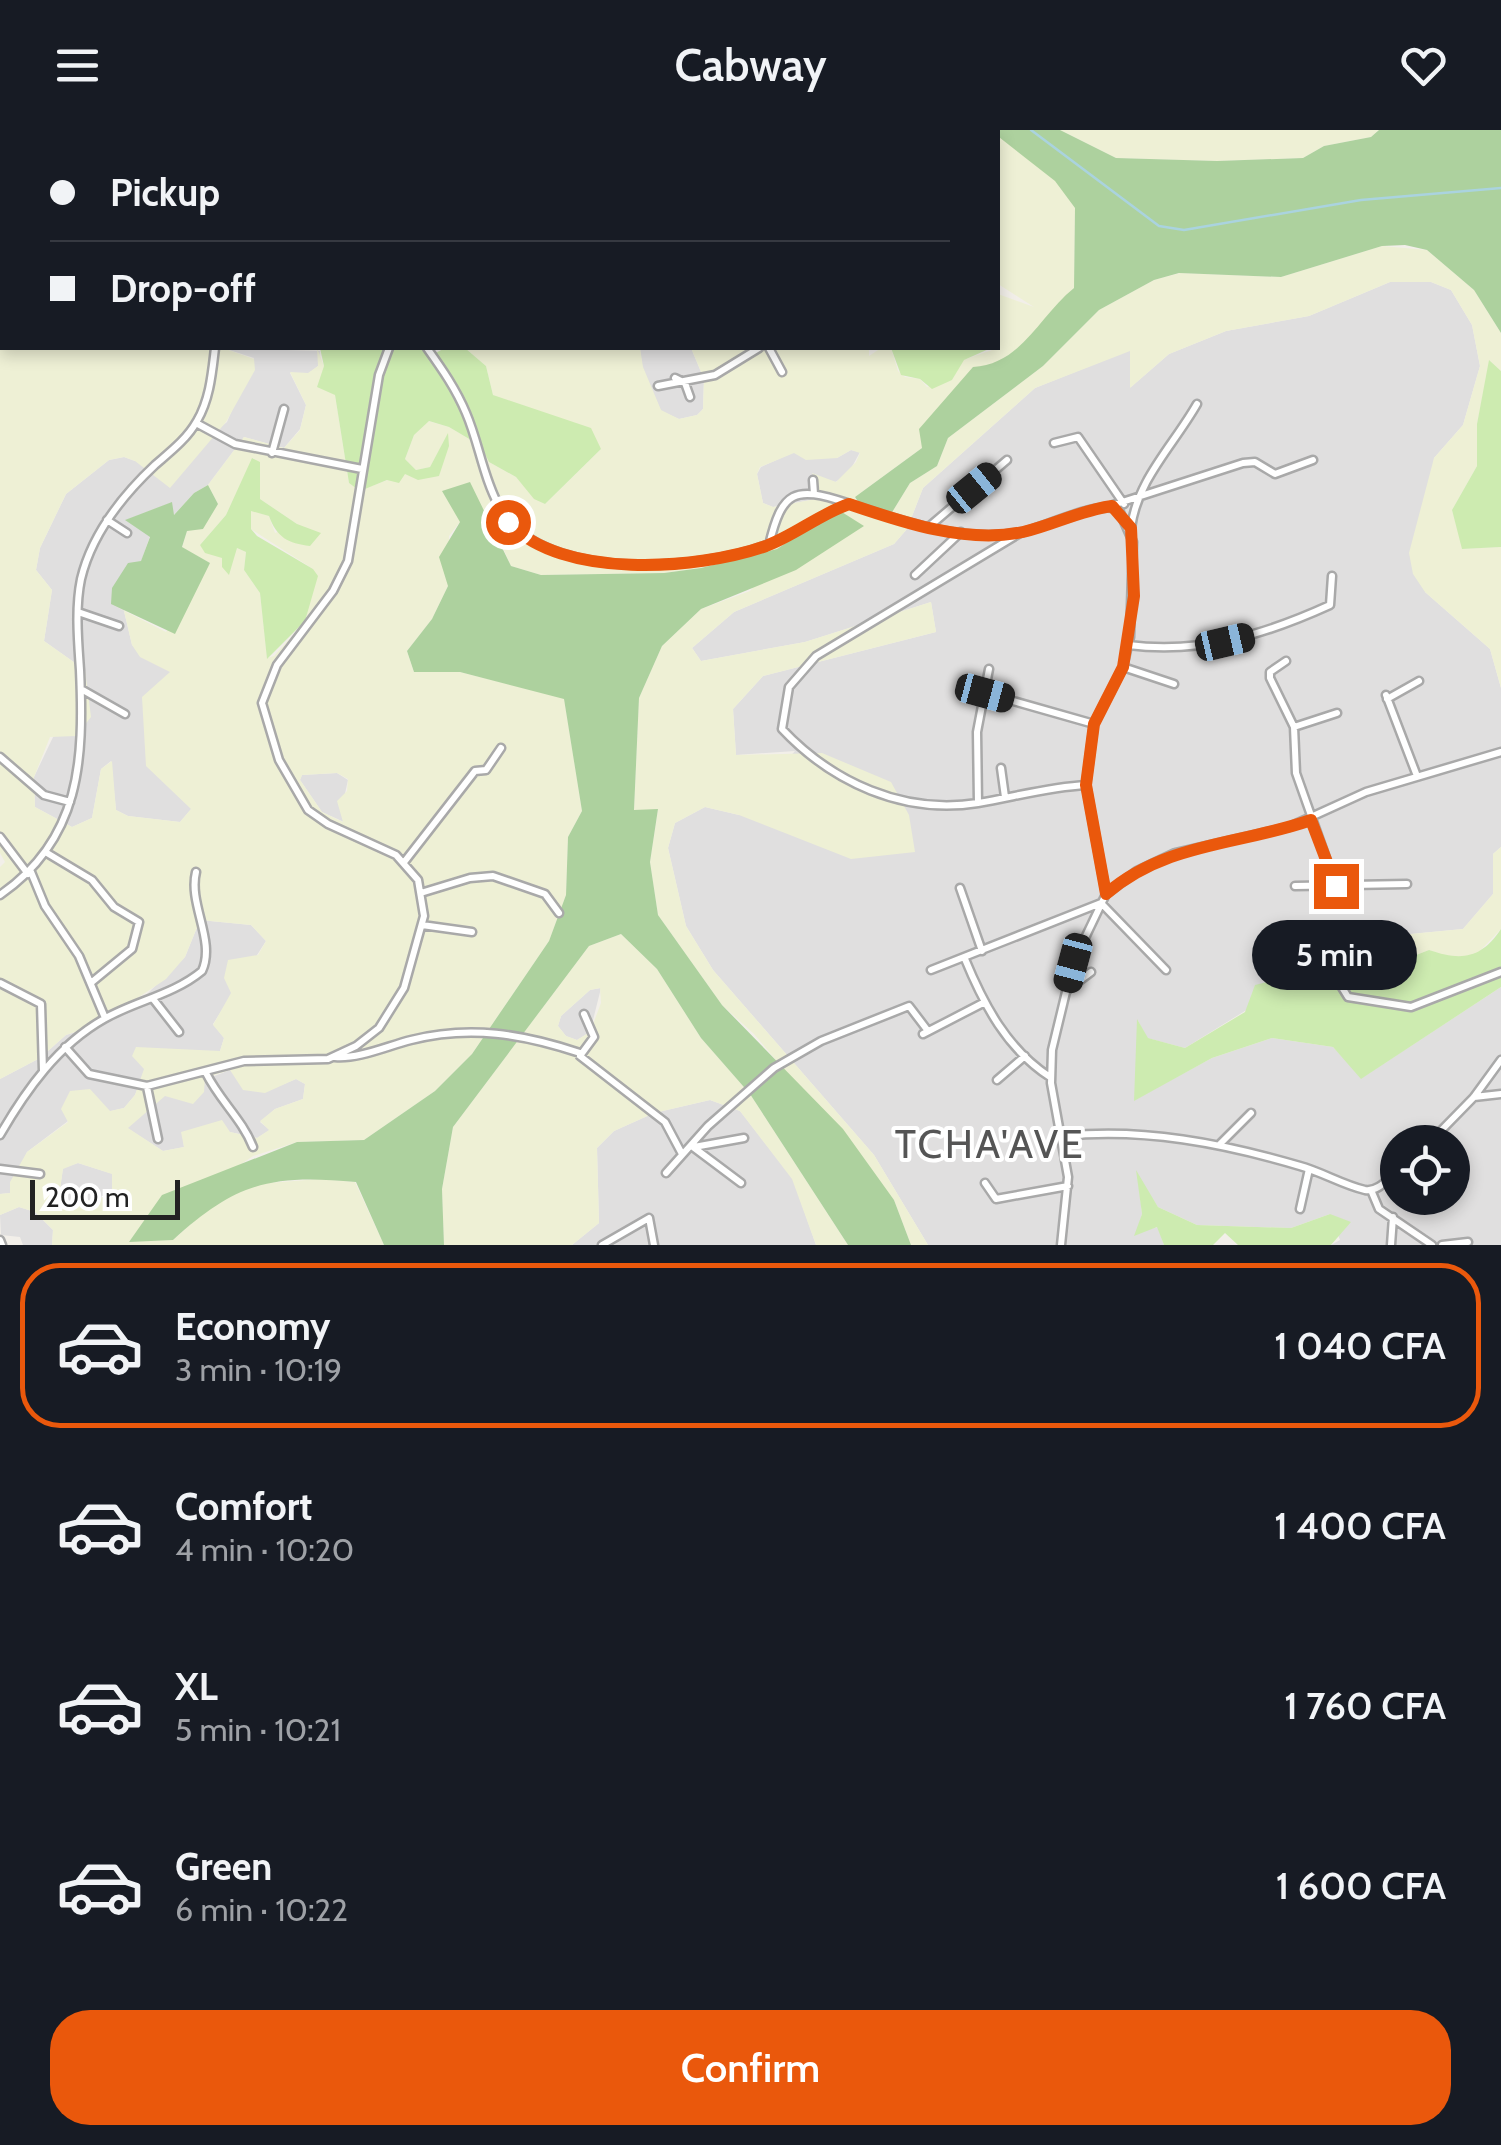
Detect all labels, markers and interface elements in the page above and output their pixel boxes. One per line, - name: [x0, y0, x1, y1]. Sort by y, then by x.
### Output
- icon: menu: [50, 38, 105, 93]
- text: Cabway: [674, 38, 827, 92]
- icon: heart: [1396, 38, 1451, 93]
- text: Pickup: [110, 169, 220, 216]
- text: Drop-off: [110, 265, 256, 312]
- car: [941, 457, 1007, 519]
- route start: [486, 500, 531, 545]
- car: [1192, 621, 1258, 663]
- car: [952, 671, 1018, 715]
- route end: [1314, 864, 1359, 909]
- callout: 5 min: [1254, 921, 1418, 991]
- car: [1051, 930, 1095, 996]
- text: 5 min: [1296, 935, 1373, 974]
- district label: TCHA'AVE: [895, 1119, 1085, 1168]
- map controls: [1380, 1125, 1470, 1215]
- button: locate: [1380, 1125, 1470, 1215]
- scale bar: [30, 1175, 180, 1220]
- text: 200 m: [45, 1180, 130, 1214]
- icon: car: [55, 1301, 145, 1391]
- text: Economy: [175, 1303, 330, 1350]
- text: 1 040 CFA: [1274, 1322, 1446, 1369]
- text: 3 min · 10:19: [175, 1350, 342, 1389]
- icon: car: [55, 1481, 145, 1571]
- text: Comfort: [175, 1483, 312, 1530]
- text: 1 400 CFA: [1274, 1502, 1446, 1549]
- text: 4 min · 10:20: [175, 1530, 354, 1569]
- icon: car: [55, 1661, 145, 1751]
- text: XL: [175, 1663, 218, 1710]
- text: 1 760 CFA: [1284, 1682, 1446, 1729]
- text: 5 min · 10:21: [175, 1710, 341, 1749]
- icon: car: [55, 1841, 145, 1931]
- text: Green: [175, 1843, 272, 1890]
- text: 1 600 CFA: [1276, 1862, 1446, 1909]
- text: 6 min · 10:22: [175, 1890, 348, 1929]
- button: Confirm: [50, 2010, 1451, 2125]

